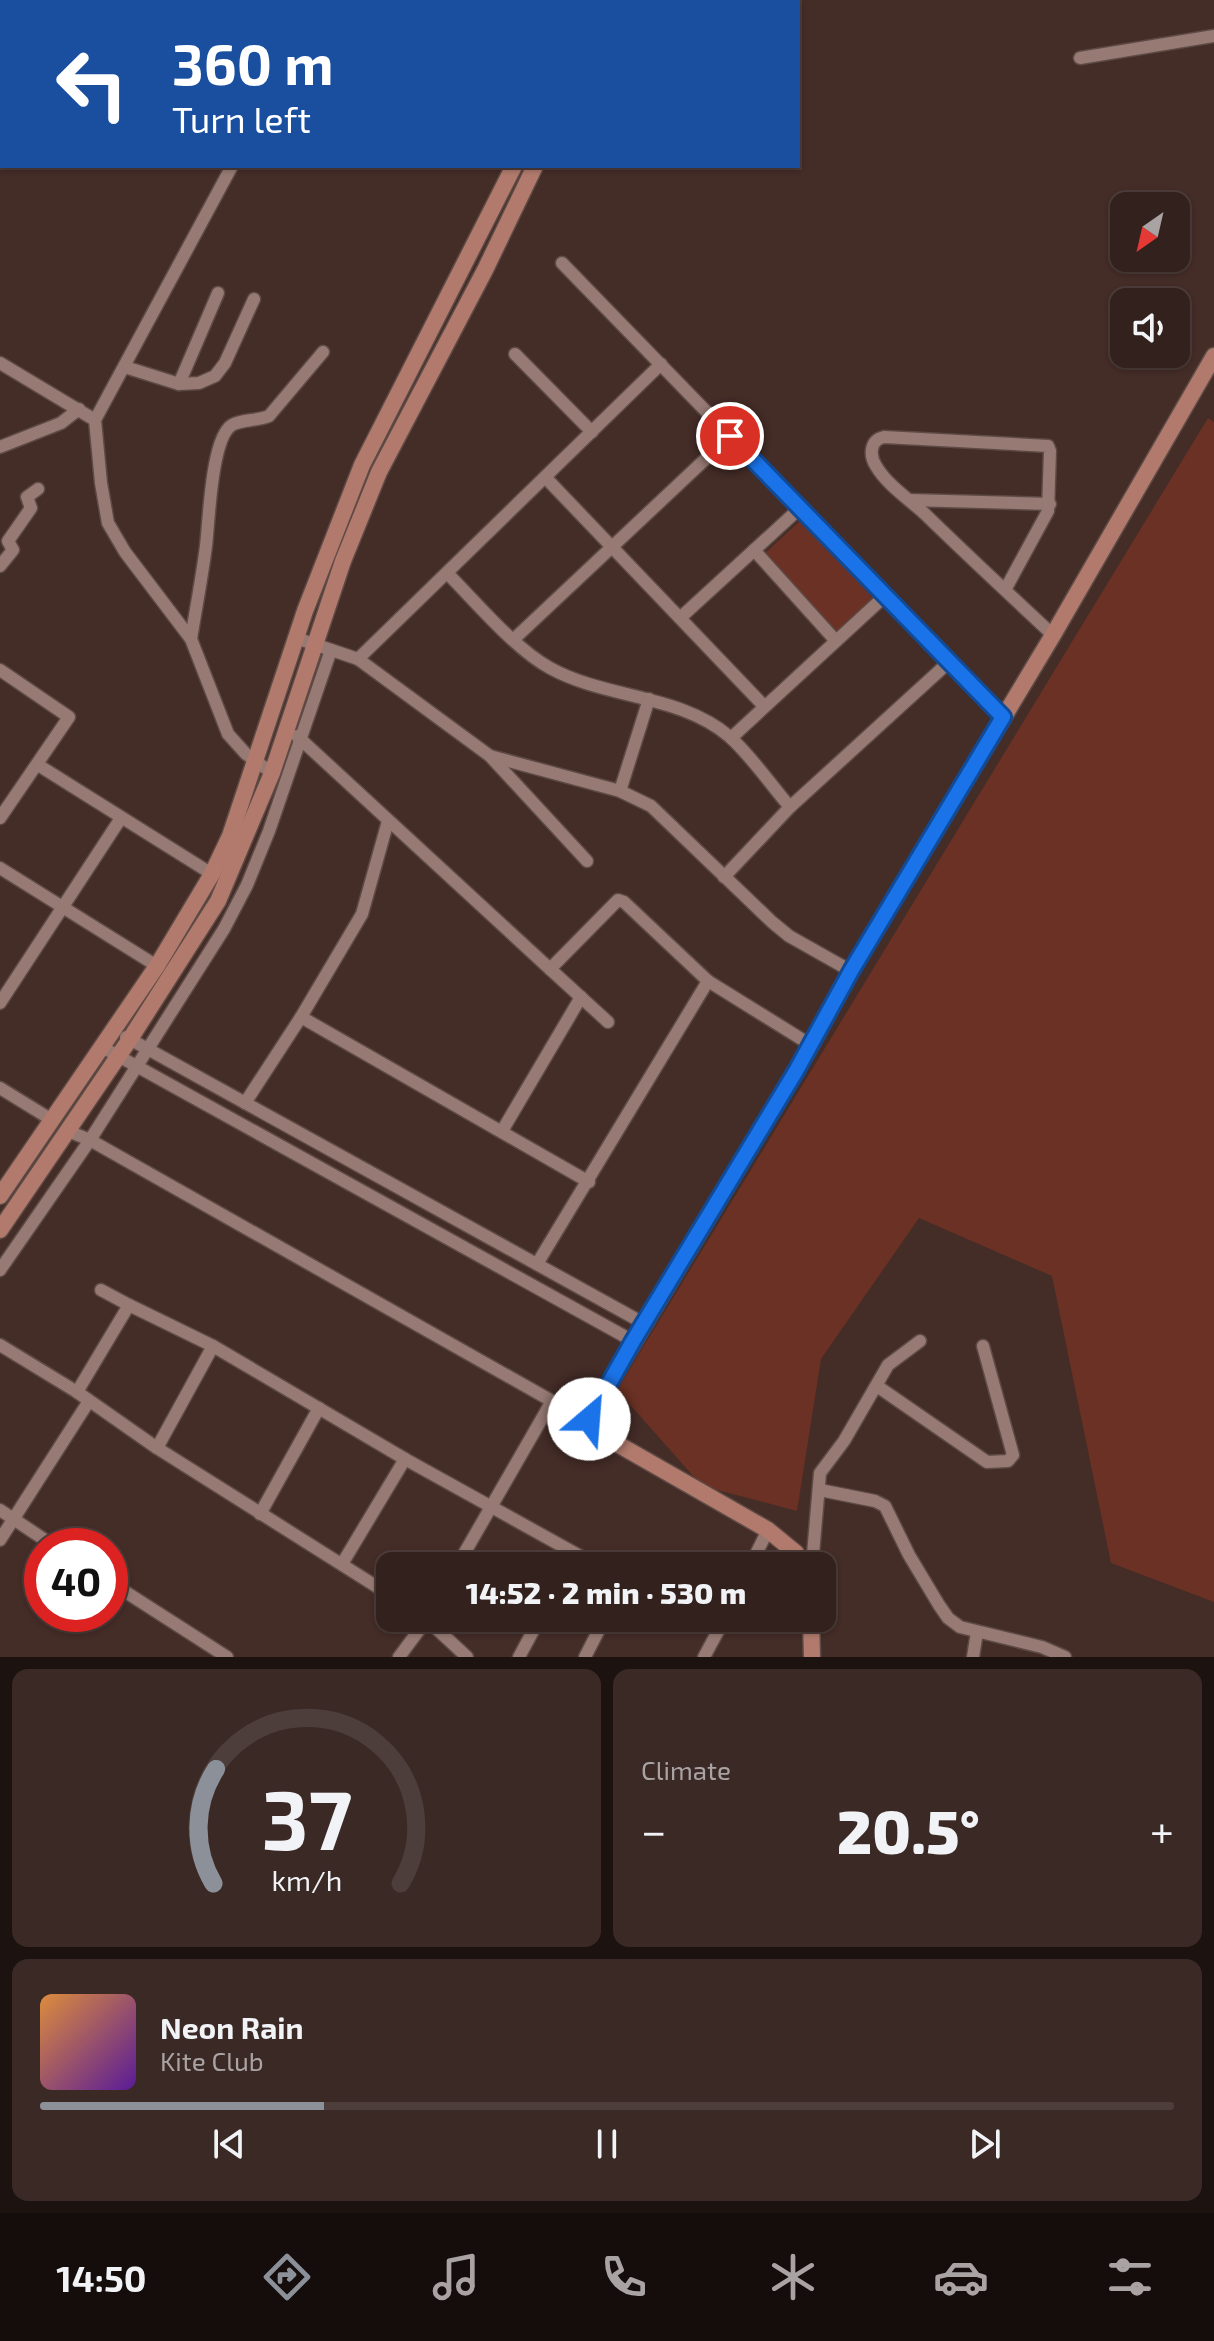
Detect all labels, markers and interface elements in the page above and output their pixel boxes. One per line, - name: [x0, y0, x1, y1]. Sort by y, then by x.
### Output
- text: 360 m: [172, 29, 334, 96]
- icon: left: [40, 32, 144, 136]
- text: Turn left: [172, 97, 311, 140]
- north arrow: [1110, 192, 1190, 272]
- map controls: [1110, 192, 1190, 368]
- button: sound: [1110, 288, 1190, 368]
- pin: [696, 402, 764, 470]
- icon: arrive: [708, 414, 752, 458]
- position arrow: [547, 1377, 631, 1461]
- speed limit sign: 40: [24, 1528, 128, 1632]
- text: 14:52 · 2 min · 530 m: [466, 1574, 746, 1610]
- text: Climate: [641, 1754, 731, 1785]
- text: 37: [261, 1767, 352, 1867]
- text: 20.5°: [837, 1794, 980, 1866]
- text: −: [641, 1803, 667, 1856]
- text: +: [1150, 1803, 1174, 1856]
- text: km/h: [271, 1862, 342, 1897]
- text: Neon Rain: [160, 2009, 304, 2045]
- text: Kite Club: [160, 2045, 264, 2076]
- icon: previous: [207, 2122, 251, 2166]
- icon: pause: [585, 2122, 629, 2166]
- icon: next: [963, 2122, 1007, 2166]
- icon: directions: [259, 2249, 315, 2305]
- icon: music: [428, 2249, 484, 2305]
- icon: phone: [596, 2249, 652, 2305]
- icon: climate: [765, 2249, 821, 2305]
- icon: car: [933, 2249, 989, 2305]
- icon: filters: [1102, 2249, 1158, 2305]
- text: 14:50: [56, 2256, 147, 2299]

